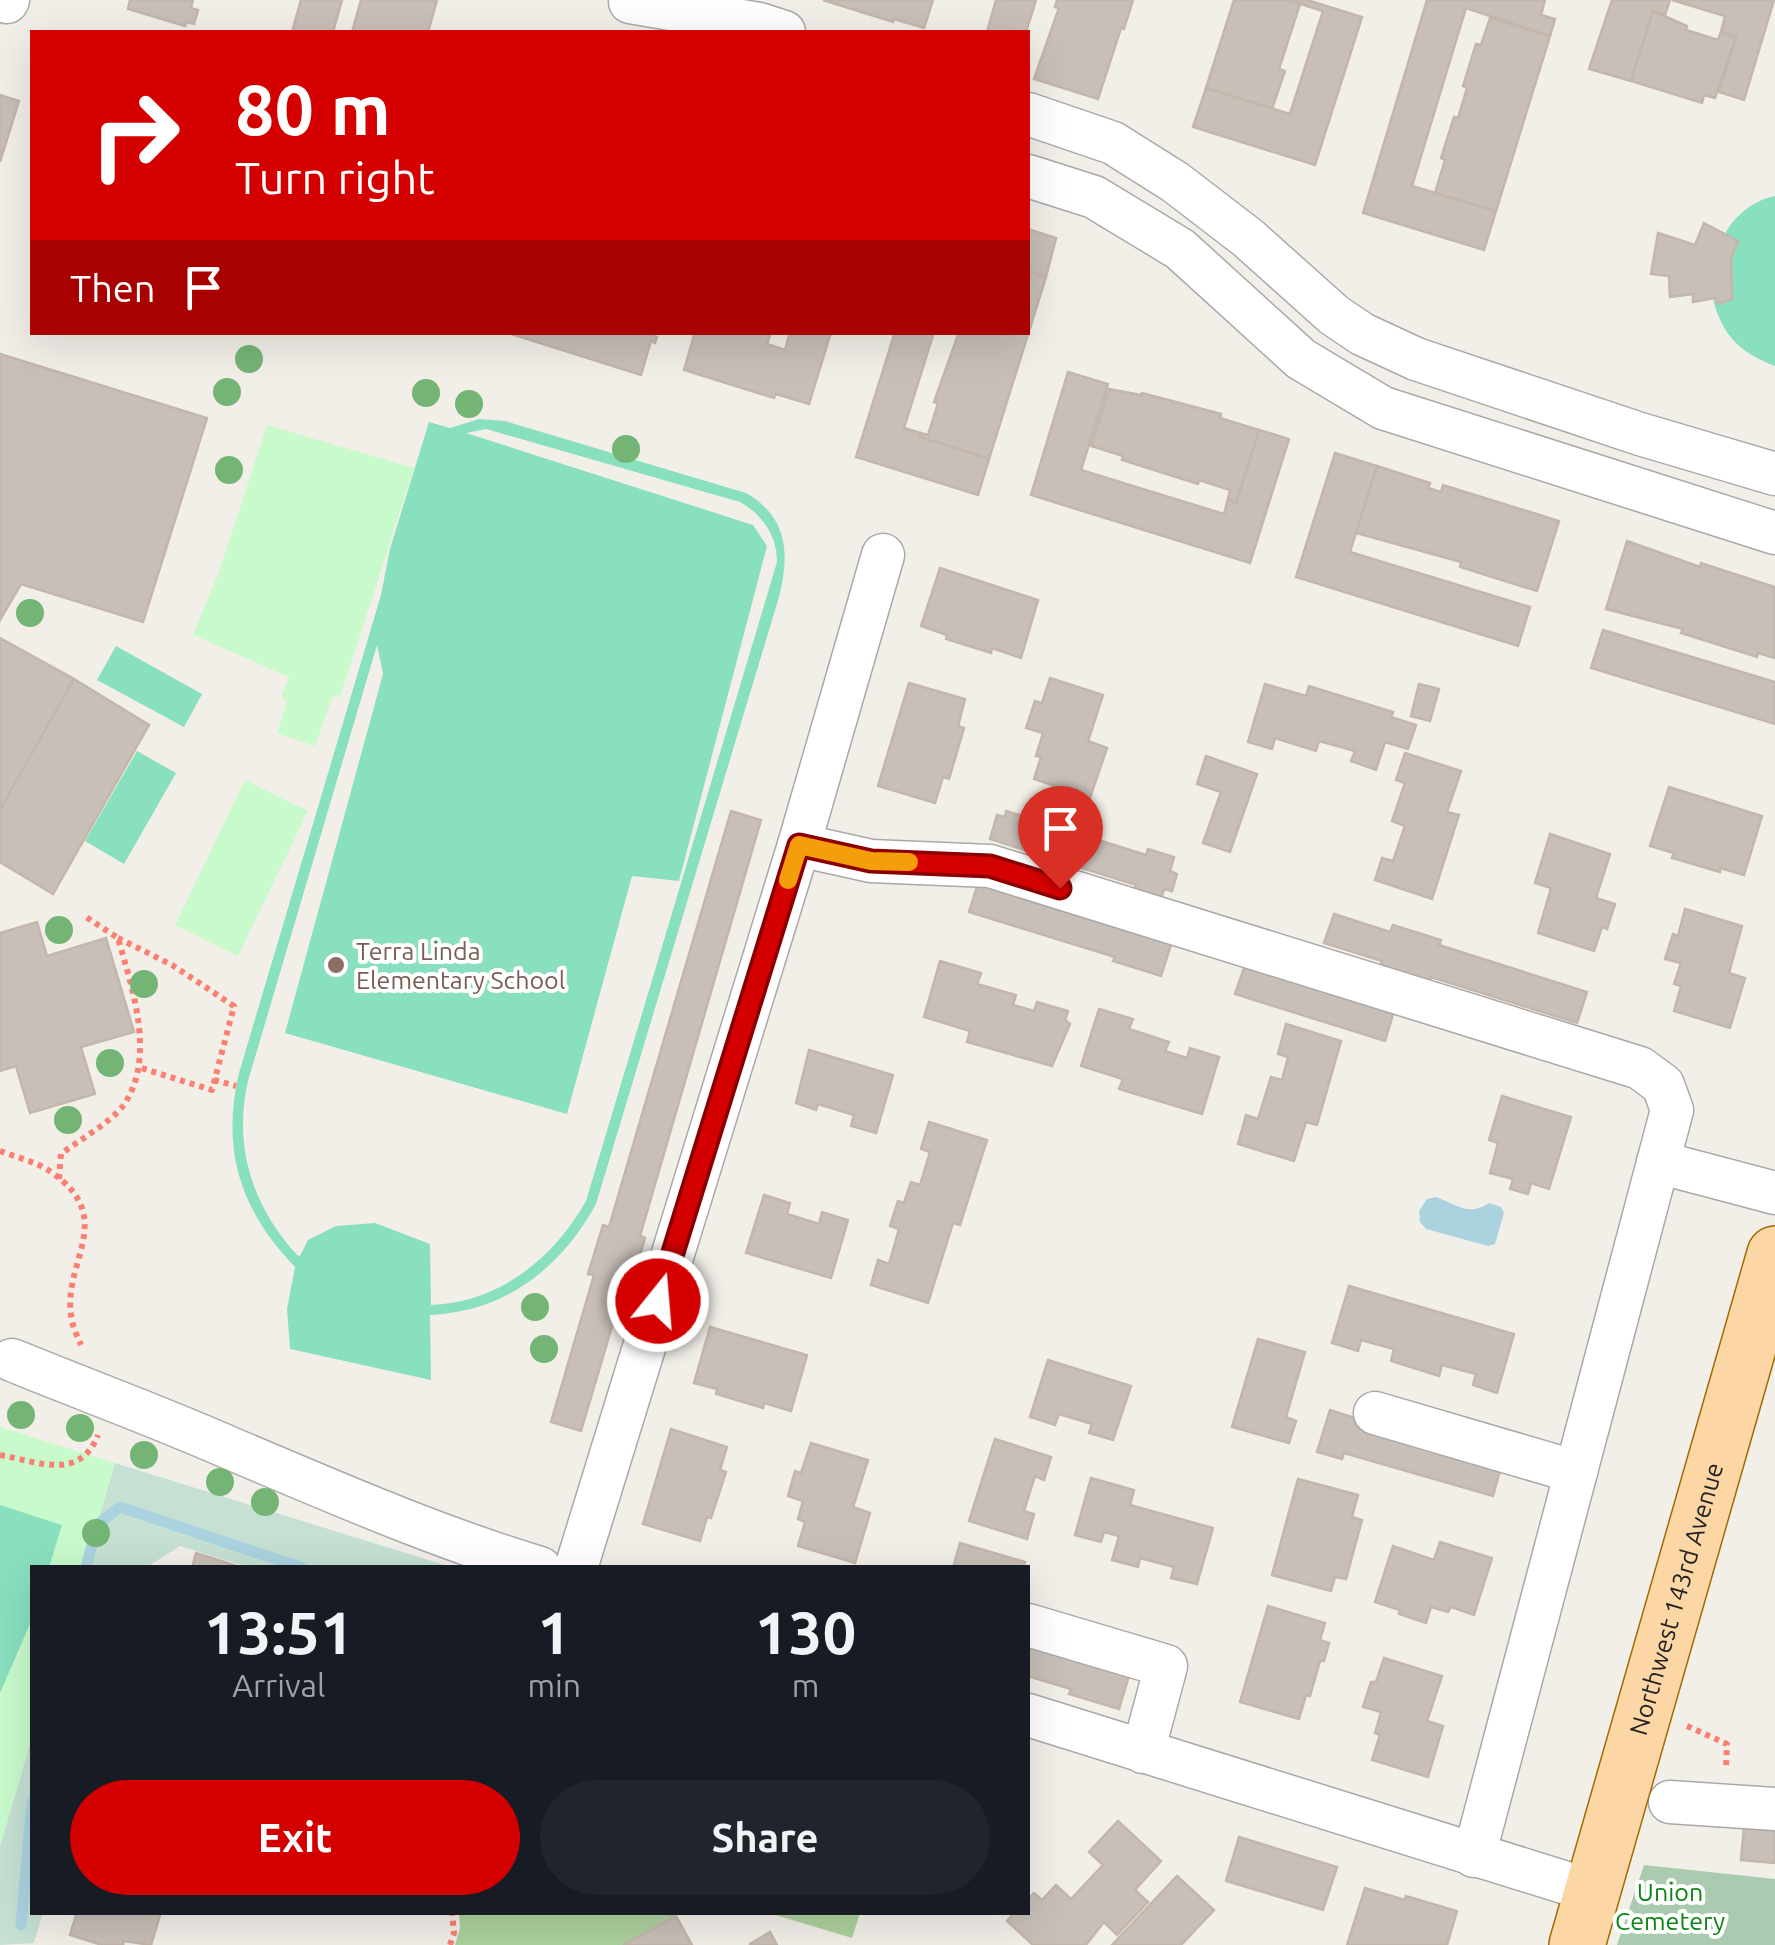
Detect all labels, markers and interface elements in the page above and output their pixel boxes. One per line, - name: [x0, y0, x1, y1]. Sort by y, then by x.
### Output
- icon: right: [70, 70, 200, 200]
- text: 80 m: [235, 70, 391, 148]
- text: Turn right: [235, 152, 435, 203]
- icon: arrive: [176, 260, 231, 315]
- text: Then: [70, 267, 156, 309]
- pin: [1018, 786, 1103, 889]
- icon: arrive: [1033, 801, 1088, 856]
- place label: Terra Linda Elementary School: [356, 937, 565, 994]
- marker: Terra Linda Elementary School: [325, 954, 347, 976]
- position arrow: [606, 1249, 710, 1353]
- street label: Northwest 143rd Avenue: [1624, 1459, 1728, 1738]
- text: 13:51: [204, 1598, 354, 1665]
- text: 1: [537, 1598, 571, 1665]
- text: 130: [755, 1598, 856, 1665]
- text: Arrival: [232, 1667, 325, 1703]
- text: min: [527, 1667, 581, 1703]
- text: m: [792, 1667, 819, 1703]
- button: Exit: [70, 1780, 520, 1895]
- button: Share: [540, 1780, 990, 1895]
- park label: Union Cemetery: [1615, 1878, 1725, 1935]

